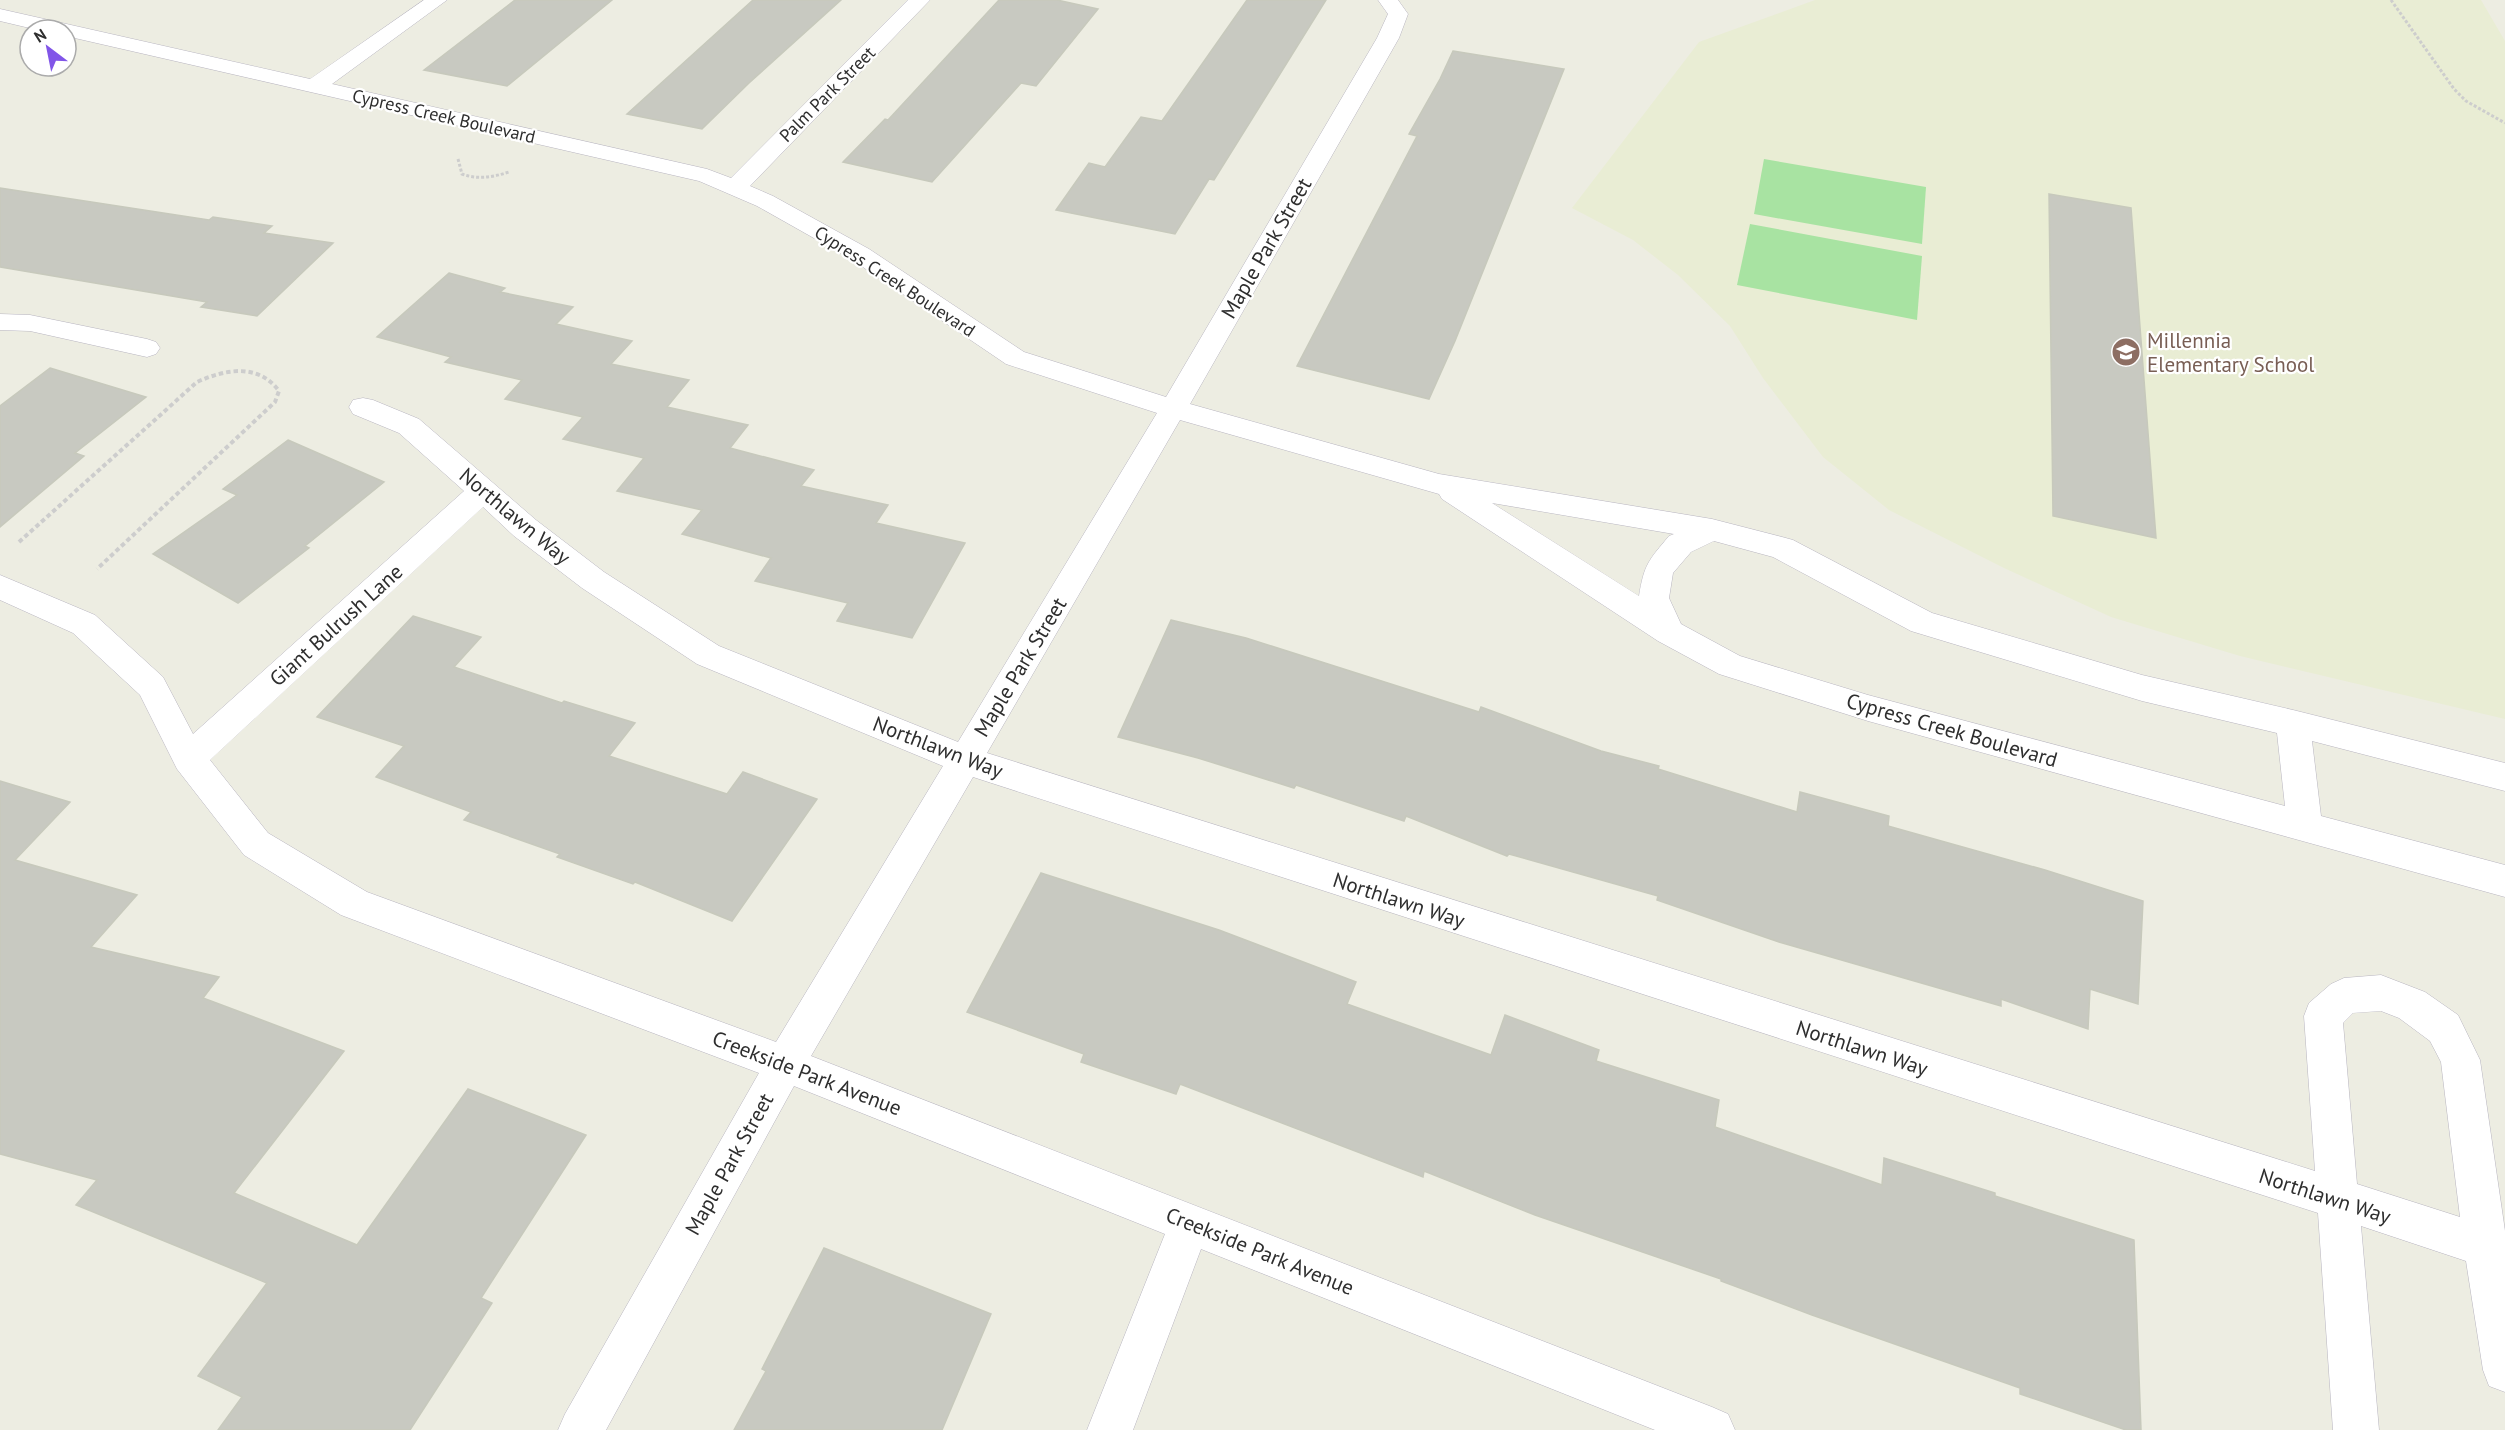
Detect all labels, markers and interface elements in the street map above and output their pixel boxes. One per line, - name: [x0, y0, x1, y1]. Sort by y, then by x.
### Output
- north arrow: [18, 18, 78, 78]
- text: N: [30, 24, 50, 47]
- street label: Palm Park Street: [774, 41, 880, 147]
- street label: Cypress Creek Boulevard: [350, 84, 538, 148]
- street label: Maple Park Street: [1215, 173, 1317, 323]
- street label: Cypress Creek Boulevard: [810, 220, 980, 342]
- place label: Millennia Elementary School: [2147, 327, 2314, 378]
- school or university icon: Millennia Elementary School: [2110, 336, 2142, 368]
- street label: Northlawn Way: [454, 462, 576, 571]
- street label: Giant Bulrush Lane: [264, 558, 408, 692]
- street label: Maple Park Street: [968, 592, 1072, 742]
- street label: Cypress Creek Boulevard: [1843, 687, 2061, 773]
- street label: Northlawn Way: [869, 710, 1007, 784]
- street label: Northlawn Way: [1330, 866, 1469, 934]
- street label: Northlawn Way: [1793, 1014, 1932, 1082]
- street label: Creekside Park Avenue: [709, 1024, 905, 1122]
- street label: Maple Park Street: [679, 1088, 779, 1240]
- street label: Northlawn Way: [2256, 1162, 2395, 1230]
- street label: Creekside Park Avenue: [1162, 1201, 1358, 1301]

